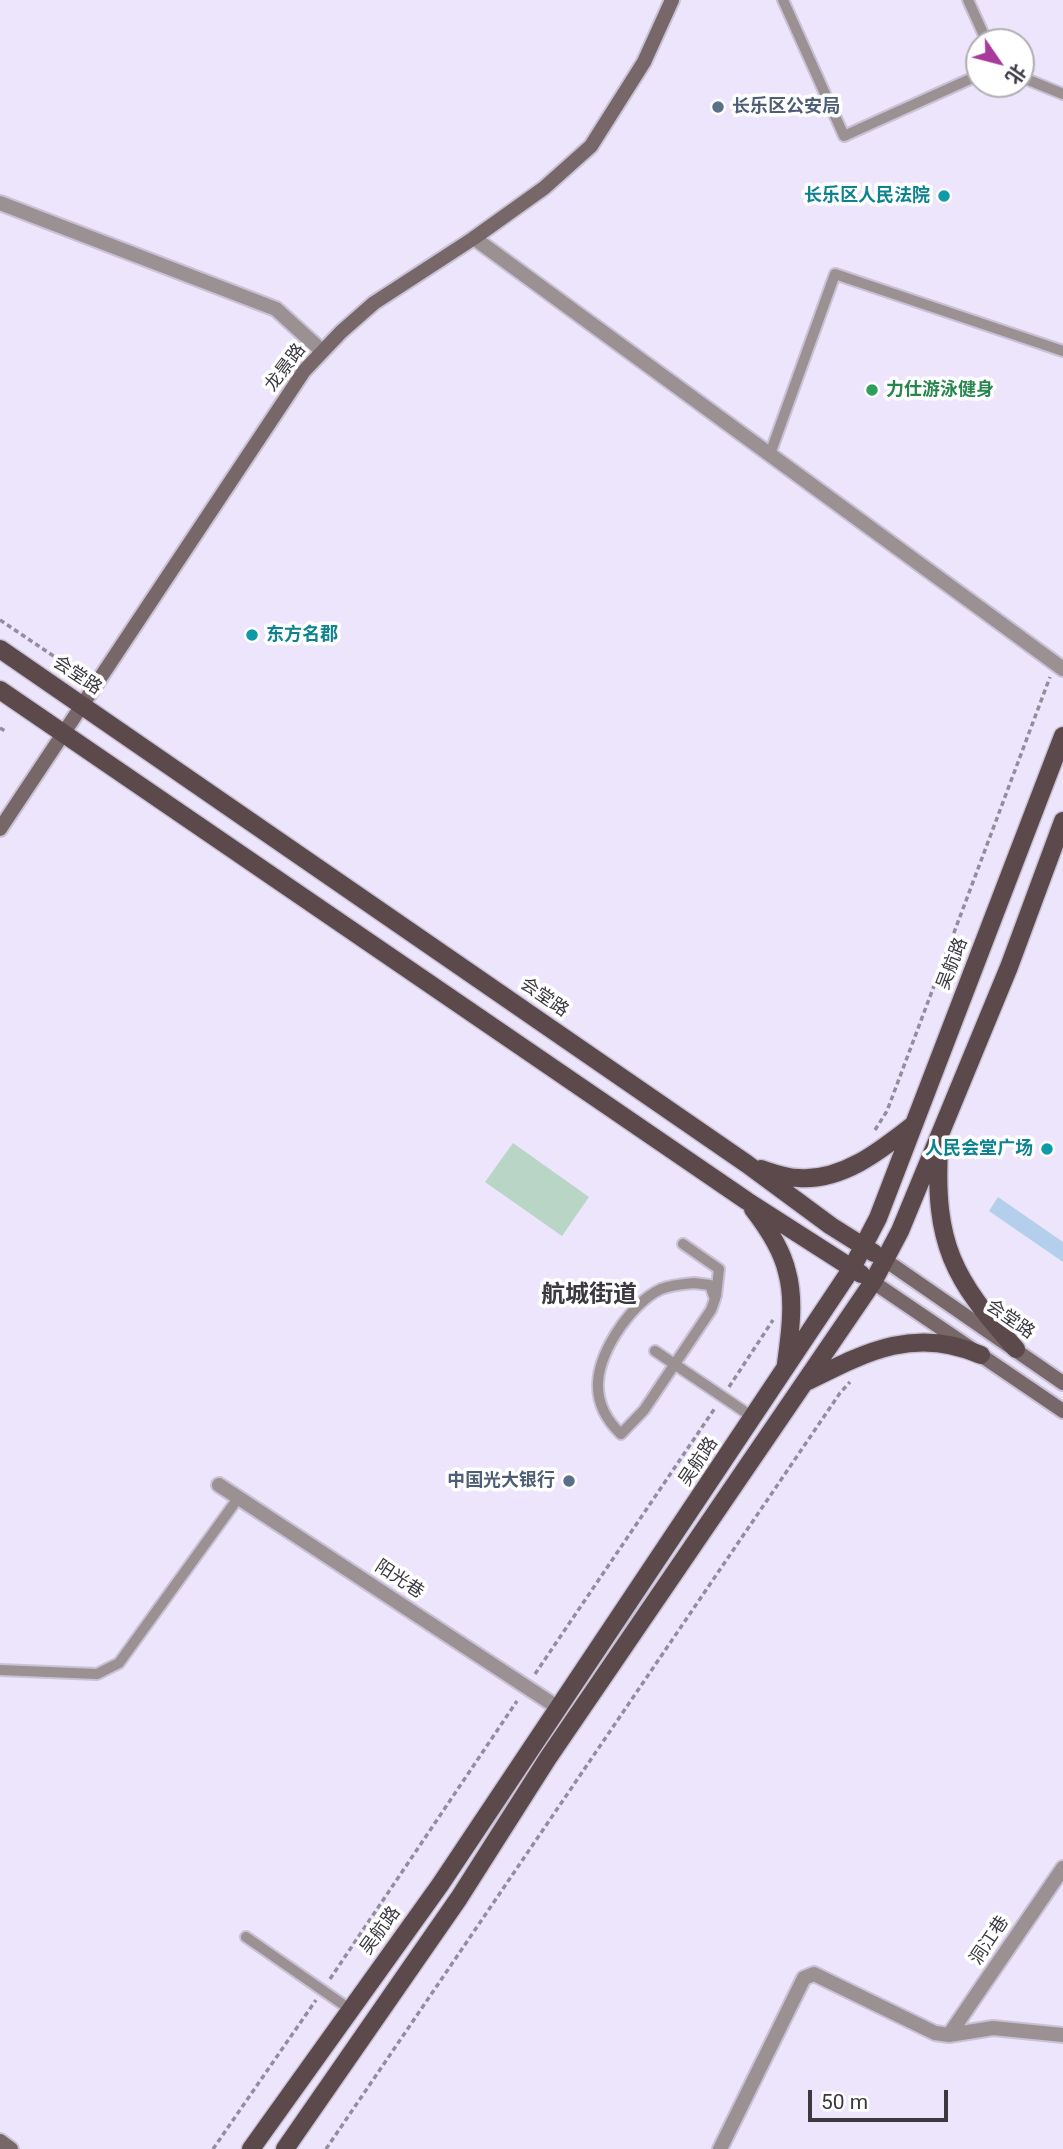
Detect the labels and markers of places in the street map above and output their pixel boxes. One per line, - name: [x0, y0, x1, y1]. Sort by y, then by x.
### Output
- place label: 长乐区公安局: [732, 96, 840, 118]
- marker: 长乐区公安局: [710, 99, 726, 115]
- place label: 长乐区人民法院: [804, 185, 930, 207]
- marker: 长乐区人民法院: [936, 188, 952, 204]
- place label: 力仕游泳健身: [886, 379, 994, 401]
- marker: 力仕游泳健身: [864, 382, 880, 398]
- place label: 东方名郡: [266, 624, 338, 646]
- marker: 东方名郡: [244, 627, 260, 643]
- place label: 人民会堂广场: [925, 1138, 1033, 1160]
- marker: 人民会堂广场: [1039, 1141, 1055, 1157]
- place label: 中国光大银行: [447, 1470, 555, 1492]
- marker: 中国光大银行: [561, 1473, 577, 1489]

